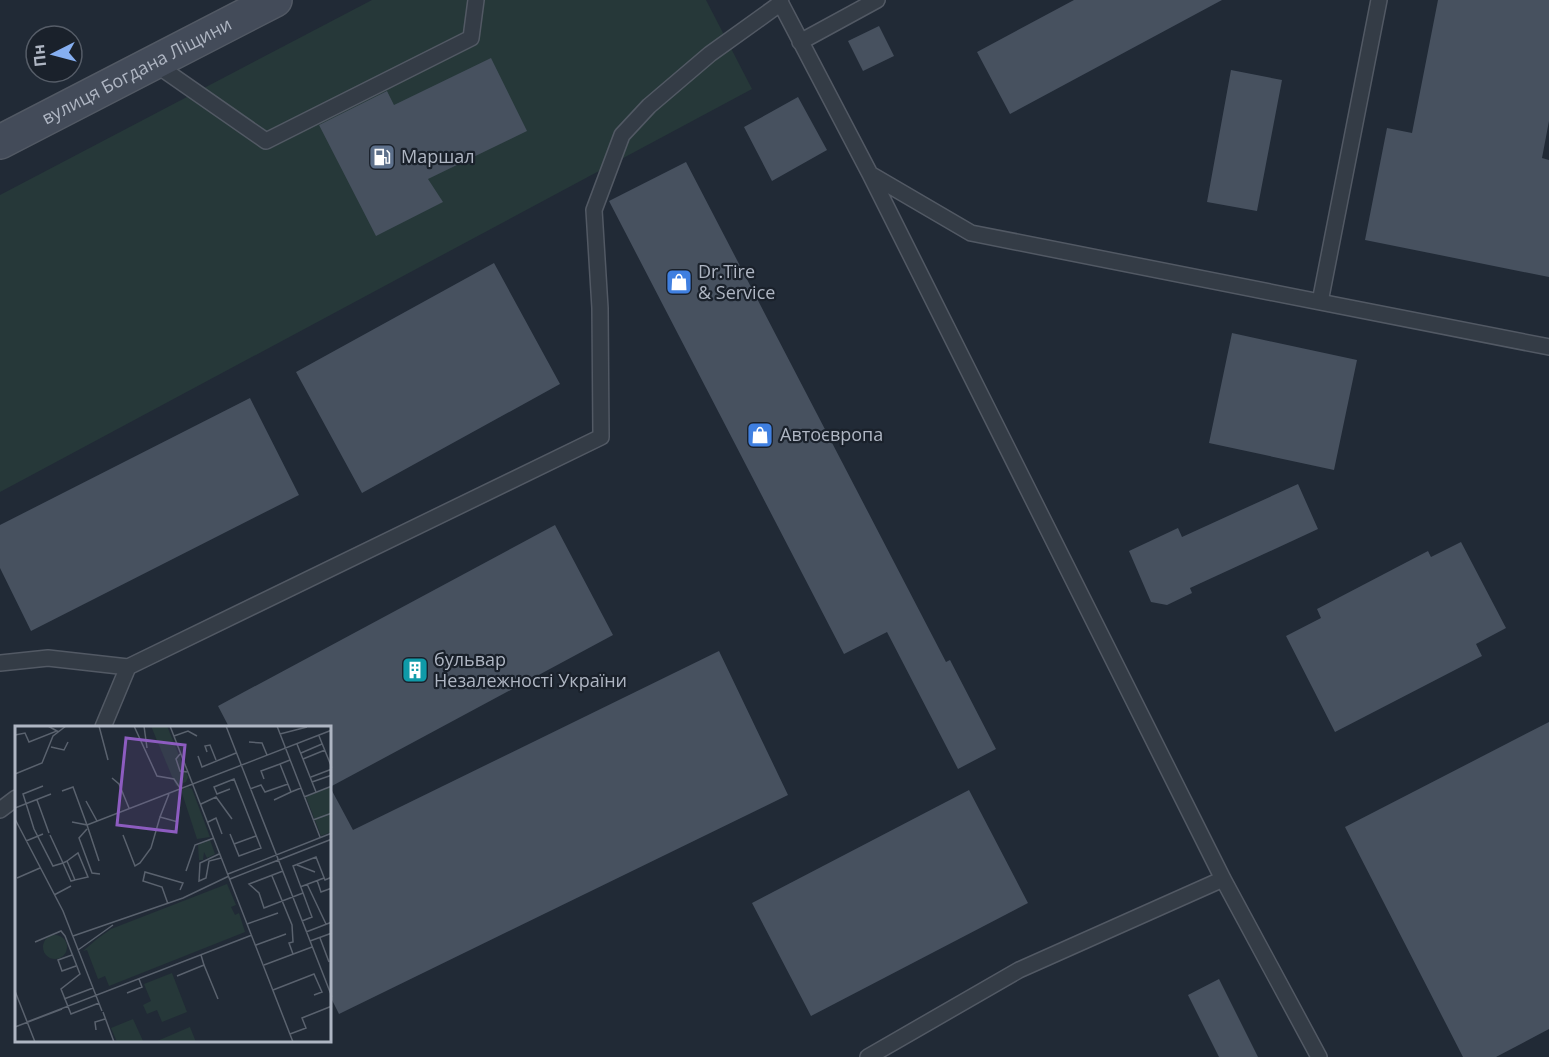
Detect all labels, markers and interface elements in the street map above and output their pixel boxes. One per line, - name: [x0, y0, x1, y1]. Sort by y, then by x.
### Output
- street label: вулиця Богдана Ліщини: [37, 11, 236, 129]
- north arrow: [24, 24, 84, 84]
- text: Пн: [27, 43, 51, 68]
- fuel station icon: Маршал: [367, 142, 397, 172]
- place label: Маршал: [401, 144, 475, 168]
- place label: Dr.Tire & Service: [698, 259, 775, 304]
- shop icon: Dr.Tire & Service: [664, 267, 694, 297]
- shop icon: Автоєвропа: [745, 420, 775, 450]
- place label: Автоєвропа: [780, 422, 883, 446]
- place label: бульвар Незалежності України: [434, 647, 627, 692]
- building icon: бульвар Незалежності України: [400, 655, 430, 685]
- inset map: [15, 726, 332, 1042]

